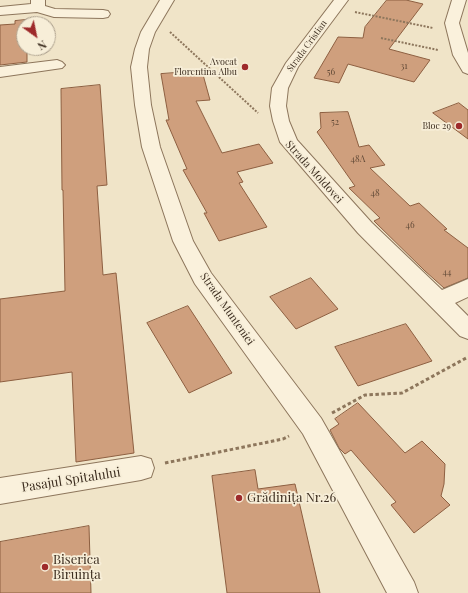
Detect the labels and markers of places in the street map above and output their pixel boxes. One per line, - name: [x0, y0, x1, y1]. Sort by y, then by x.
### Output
- place label: Avocat Florentina Albu: [174, 57, 237, 78]
- marker: Avocat Florentina Albu: [240, 62, 250, 72]
- place label: Bloc 29: [423, 121, 451, 131]
- marker: Bloc 29: [454, 121, 464, 131]
- place label: Grădinița Nr.26: [247, 490, 336, 506]
- marker: Grădinița Nr.26: [234, 493, 244, 503]
- place label: Biserica Biruința: [53, 552, 101, 583]
- marker: Biserica Biruința: [40, 562, 50, 572]

